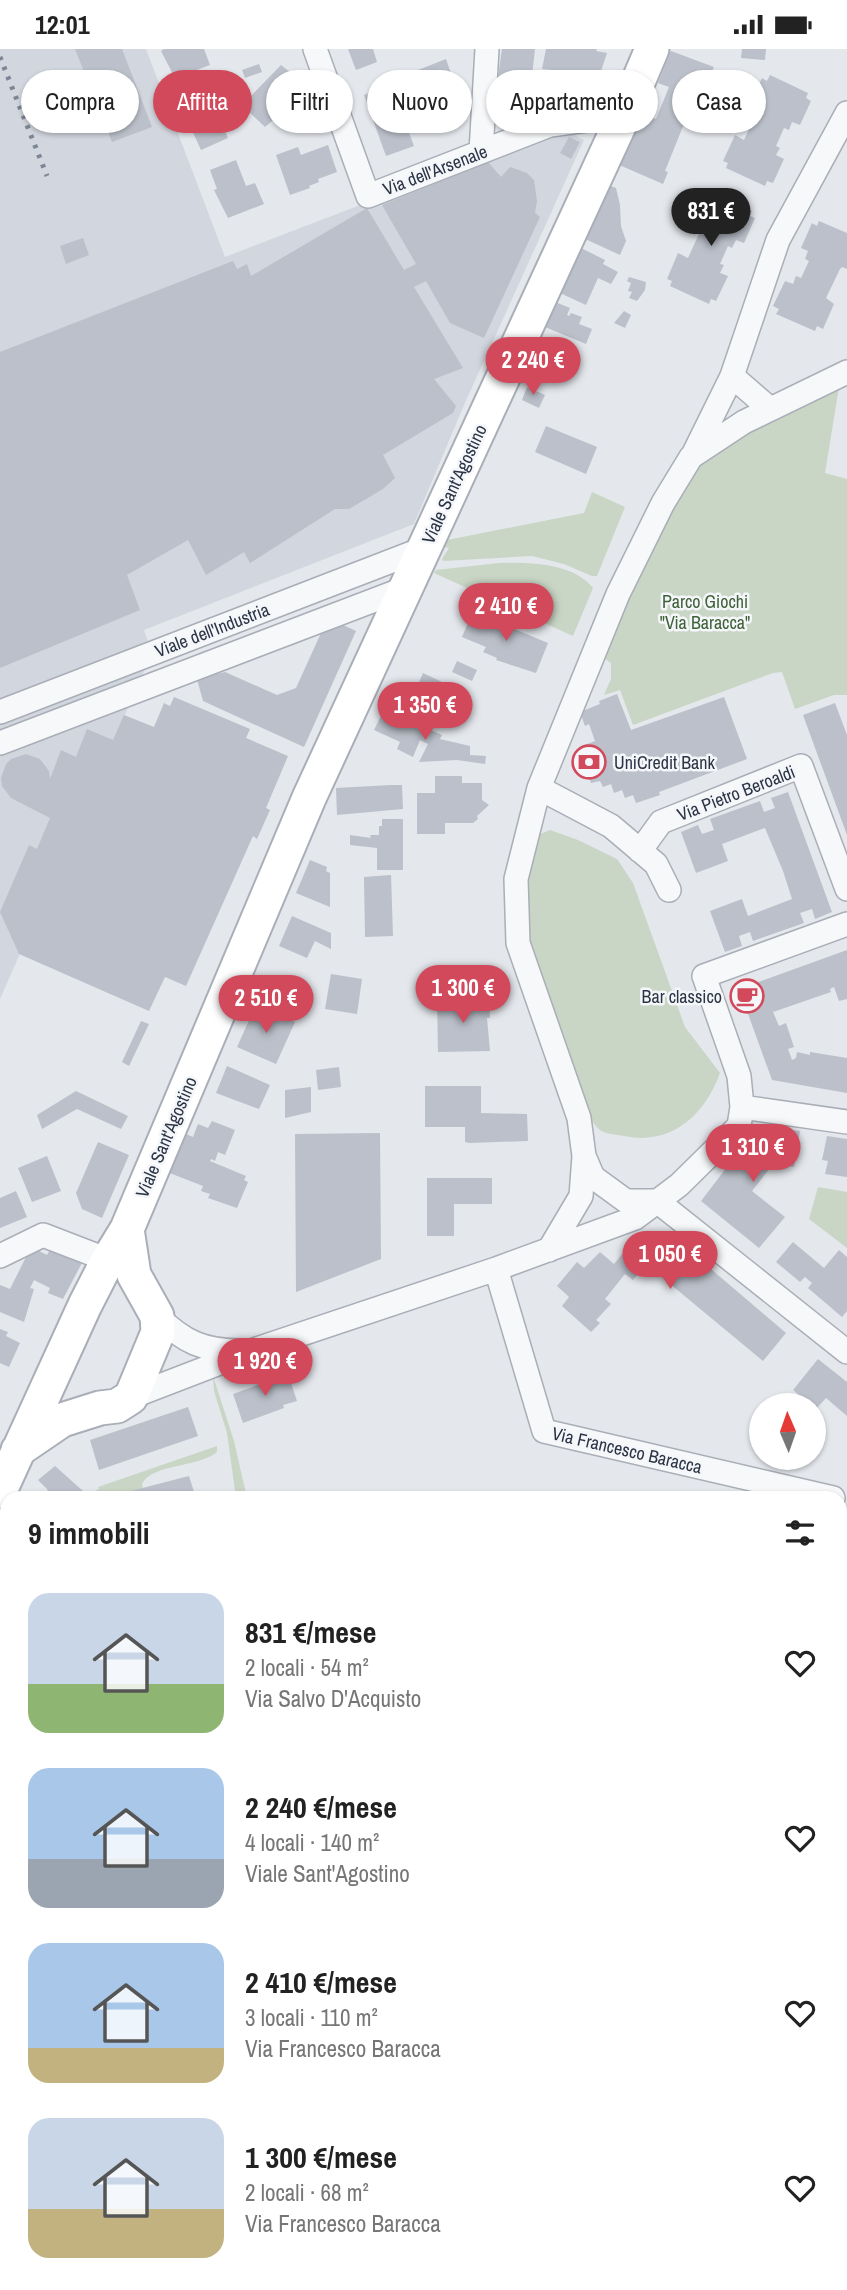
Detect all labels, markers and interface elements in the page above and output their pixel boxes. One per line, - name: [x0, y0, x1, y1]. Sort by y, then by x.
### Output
- text: 12:01: [35, 7, 90, 42]
- chip: Compra: [21, 70, 139, 133]
- chip: Affitta: [153, 70, 252, 133]
- chip: Filtri: [266, 70, 353, 133]
- chip: Nuovo: [367, 70, 472, 133]
- chip: Appartamento: [486, 70, 658, 133]
- chip: Casa: [672, 70, 766, 133]
- street label: Via dell'Arsenale: [379, 139, 491, 201]
- pin: 831 €: [662, 189, 760, 248]
- text: 831 €: [687, 195, 735, 226]
- pin: 2 240 €: [468, 337, 598, 397]
- text: 2 240 €: [502, 344, 564, 375]
- street label: Viale Sant'Agostino: [415, 420, 493, 548]
- pin: 2 410 €: [441, 583, 571, 643]
- park label: Parco Giochi "Via Baracca": [660, 589, 750, 635]
- text: 2 410 €: [475, 590, 537, 621]
- street label: Viale dell'Industria: [151, 597, 273, 663]
- pin: 1 350 €: [360, 683, 490, 742]
- text: 1 350 €: [394, 689, 456, 720]
- bank icon: UniCredit Bank: [570, 743, 608, 781]
- place label: UniCredit Bank: [614, 750, 716, 775]
- street label: Via Pietro Beroaldi: [673, 759, 799, 827]
- pin: 1 300 €: [398, 965, 528, 1025]
- text: 1 300 €: [432, 972, 494, 1003]
- pin: 2 510 €: [201, 975, 331, 1035]
- cafe icon: Bar classico: [728, 977, 766, 1015]
- text: 2 510 €: [235, 982, 297, 1013]
- place label: Bar classico: [642, 984, 722, 1009]
- street label: Viale Sant'Agostino: [129, 1073, 203, 1201]
- pin: 1 310 €: [688, 1125, 818, 1184]
- text: 1 310 €: [722, 1131, 784, 1162]
- pin: 1 050 €: [605, 1231, 735, 1291]
- text: 1 050 €: [639, 1238, 701, 1269]
- pin: 1 920 €: [200, 1339, 330, 1398]
- text: 1 920 €: [234, 1345, 296, 1376]
- north arrow: [749, 1393, 826, 1470]
- map controls: [749, 1393, 826, 1470]
- street label: Via Francesco Baracca: [550, 1421, 704, 1479]
- text: 9 immobili: [28, 1513, 150, 1553]
- icon: filters: [781, 1514, 819, 1552]
- text: 831 €/mese: [245, 1612, 376, 1652]
- icon: home: [84, 1621, 168, 1705]
- icon: heart: [781, 1644, 819, 1682]
- text: 2 locali · 54 m²: [245, 1652, 369, 1683]
- text: Via Salvo D'Acquisto: [245, 1683, 421, 1714]
- text: 2 240 €/mese: [245, 1787, 397, 1827]
- icon: home: [84, 1796, 168, 1880]
- icon: heart: [781, 1819, 819, 1857]
- text: 4 locali · 140 m²: [245, 1827, 379, 1858]
- text: Viale Sant'Agostino: [245, 1858, 410, 1889]
- text: 2 410 €/mese: [245, 1962, 397, 2002]
- icon: home: [84, 1971, 168, 2055]
- icon: heart: [781, 1994, 819, 2032]
- text: 3 locali · 110 m²: [245, 2002, 378, 2033]
- text: Via Francesco Baracca: [245, 2033, 441, 2064]
- text: 1 300 €/mese: [245, 2137, 397, 2177]
- icon: home: [84, 2146, 168, 2230]
- icon: heart: [781, 2169, 819, 2207]
- text: 2 locali · 68 m²: [245, 2177, 369, 2208]
- text: Via Francesco Baracca: [245, 2208, 441, 2239]

